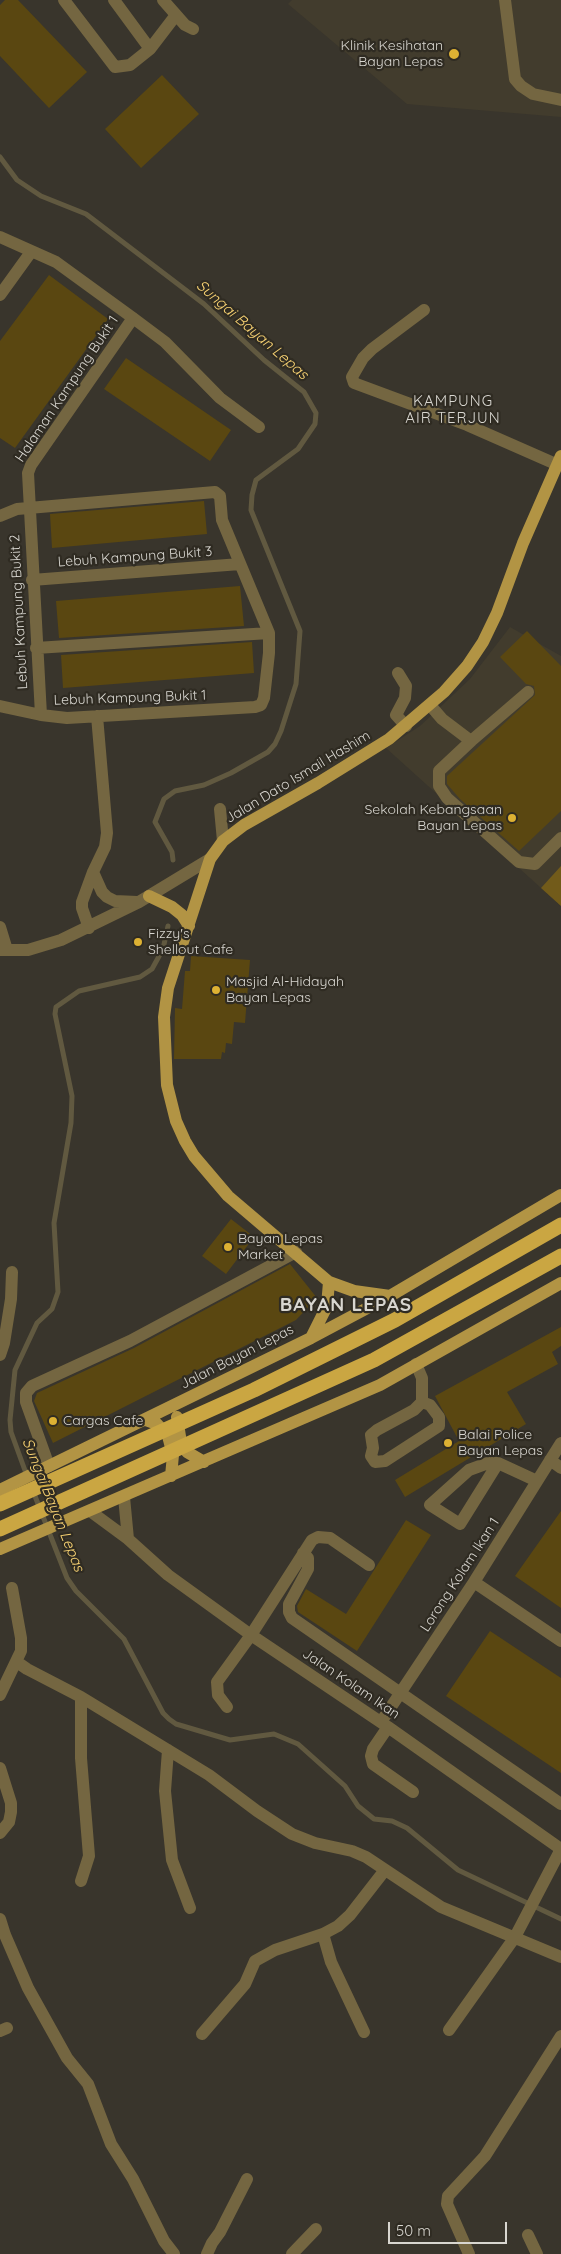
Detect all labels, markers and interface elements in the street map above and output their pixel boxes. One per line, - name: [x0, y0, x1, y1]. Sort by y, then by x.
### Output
- place label: Klinik Kesihatan Bayan Lepas: [341, 38, 443, 70]
- marker: Klinik Kesihatan Bayan Lepas: [447, 47, 461, 61]
- water label: Sungai Bayan Lepas: [192, 277, 312, 383]
- street label: Halaman Kampung Bukit 1: [12, 313, 122, 465]
- district label: KAMPUNG AIR TERJUN: [404, 392, 502, 427]
- street label: Lebuh Kampung Bukit 2: [7, 534, 31, 690]
- street label: Lebuh Kampung Bukit 3: [57, 543, 213, 571]
- street label: Lebuh Kampung Bukit 1: [53, 687, 207, 709]
- street label: Jalan Dato Ismail Hashim: [223, 727, 373, 827]
- place label: Sekolah Kebangsaan Bayan Lepas: [365, 802, 502, 834]
- marker: Sekolah Kebangsaan Bayan Lepas: [506, 812, 518, 824]
- place label: Fizzy's Shellout Cafe: [148, 926, 233, 959]
- marker: Fizzy's Shellout Cafe: [132, 936, 144, 948]
- place label: Masjid Al-Hidayah Bayan Lepas: [226, 974, 344, 1006]
- marker: Masjid Al-Hidayah Bayan Lepas: [210, 984, 222, 996]
- place label: Bayan Lepas Market: [238, 1231, 323, 1264]
- marker: Bayan Lepas Market: [222, 1241, 234, 1253]
- district label: BAYAN LEPAS: [278, 1294, 414, 1316]
- street label: Jalan Bayan Lepas: [178, 1321, 296, 1393]
- place label: Cargas Cafe: [63, 1413, 143, 1429]
- marker: Cargas Cafe: [47, 1415, 59, 1427]
- place label: Balai Police Bayan Lepas: [458, 1427, 543, 1460]
- water label: Sungai Bayan Lepas: [18, 1436, 88, 1574]
- marker: Balai Police Bayan Lepas: [442, 1437, 454, 1449]
- street label: Lorong Kolam Ikan 1: [417, 1515, 503, 1635]
- street label: Jalan Kolam Ikan: [299, 1645, 403, 1723]
- scale bar: [391, 2212, 510, 2244]
- text: 50 m: [396, 2221, 431, 2240]

